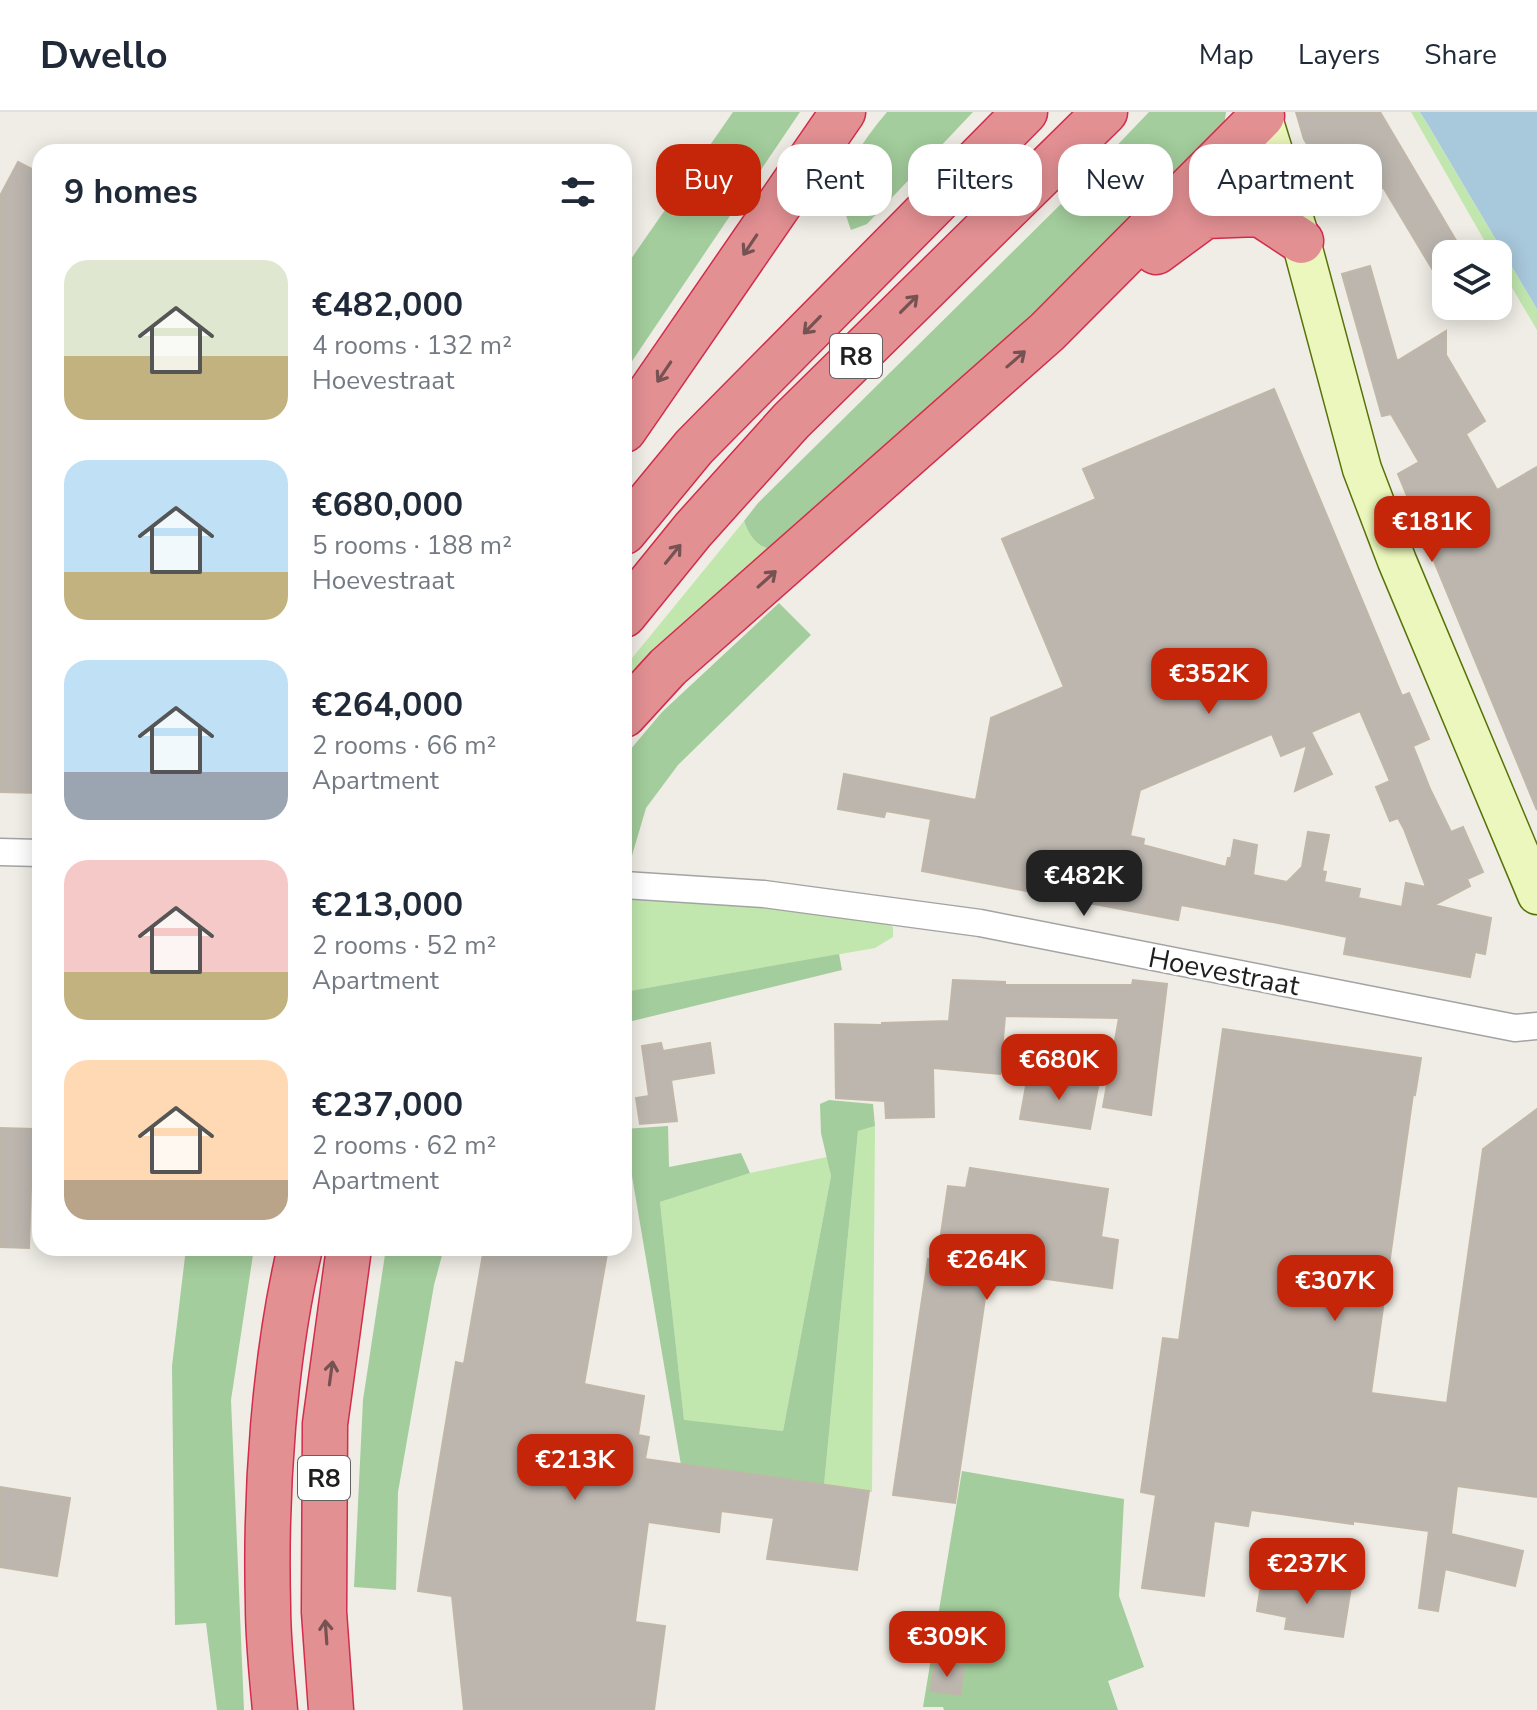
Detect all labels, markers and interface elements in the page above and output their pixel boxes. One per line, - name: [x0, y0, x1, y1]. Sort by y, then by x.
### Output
- text: Dwello: [40, 30, 168, 81]
- text: Map: [1199, 36, 1254, 74]
- text: Layers: [1298, 36, 1380, 74]
- text: Share: [1424, 36, 1497, 74]
- chip: Buy: [656, 144, 761, 216]
- chip: Rent: [777, 144, 892, 216]
- chip: Filters: [908, 144, 1042, 216]
- chip: New: [1058, 144, 1173, 216]
- chip: Apartment: [1189, 144, 1382, 216]
- text: 9 homes: [64, 169, 198, 215]
- icon: filters: [556, 170, 600, 214]
- one-way arrow: [742, 233, 758, 255]
- map controls: [1432, 240, 1512, 320]
- button: layers: [1432, 240, 1512, 320]
- text: €482,000: [312, 282, 463, 328]
- icon: home: [128, 292, 224, 388]
- one-way arrow: [899, 295, 918, 314]
- one-way arrow: [803, 315, 821, 335]
- text: 4 rooms · 132 m²: [312, 328, 512, 363]
- road number: R8: [830, 334, 882, 378]
- one-way arrow: [1005, 350, 1025, 368]
- one-way arrow: [655, 360, 672, 382]
- text: Hoevestraat: [312, 363, 454, 398]
- text: €680,000: [312, 482, 463, 528]
- icon: home: [128, 492, 224, 588]
- pin: €181K: [1376, 496, 1488, 564]
- text: €181K: [1392, 504, 1472, 539]
- text: 5 rooms · 188 m²: [312, 528, 512, 563]
- one-way arrow: [664, 545, 682, 565]
- text: Hoevestraat: [312, 563, 454, 598]
- one-way arrow: [756, 571, 776, 589]
- pin: €352K: [1153, 648, 1265, 716]
- text: €352K: [1169, 656, 1249, 691]
- text: €264,000: [312, 682, 463, 728]
- icon: home: [128, 692, 224, 788]
- text: 2 rooms · 66 m²: [312, 728, 496, 763]
- text: Apartment: [312, 763, 439, 798]
- pin: €482K: [1028, 850, 1140, 918]
- text: €482K: [1044, 858, 1124, 893]
- text: €213,000: [312, 882, 463, 928]
- icon: home: [128, 892, 224, 988]
- text: 2 rooms · 52 m²: [312, 928, 496, 963]
- street label: Hoevestraat: [1145, 939, 1303, 1005]
- text: Apartment: [312, 963, 439, 998]
- pin: €680K: [1003, 1034, 1115, 1102]
- text: €680K: [1019, 1042, 1099, 1077]
- text: €237,000: [312, 1082, 463, 1128]
- icon: home: [128, 1092, 224, 1188]
- text: 2 rooms · 62 m²: [312, 1128, 496, 1163]
- text: Apartment: [312, 1163, 439, 1198]
- pin: €264K: [931, 1234, 1043, 1302]
- text: €264K: [947, 1242, 1027, 1277]
- pin: €307K: [1279, 1255, 1391, 1323]
- text: €307K: [1295, 1263, 1375, 1298]
- one-way arrow: [324, 1360, 339, 1387]
- pin: €213K: [519, 1434, 631, 1502]
- text: €213K: [535, 1442, 615, 1477]
- road number: R8: [298, 1456, 350, 1500]
- pin: €237K: [1251, 1538, 1363, 1606]
- text: €237K: [1267, 1546, 1347, 1581]
- pin: €309K: [891, 1611, 1003, 1679]
- one-way arrow: [318, 1619, 333, 1646]
- text: €309K: [907, 1619, 987, 1654]

